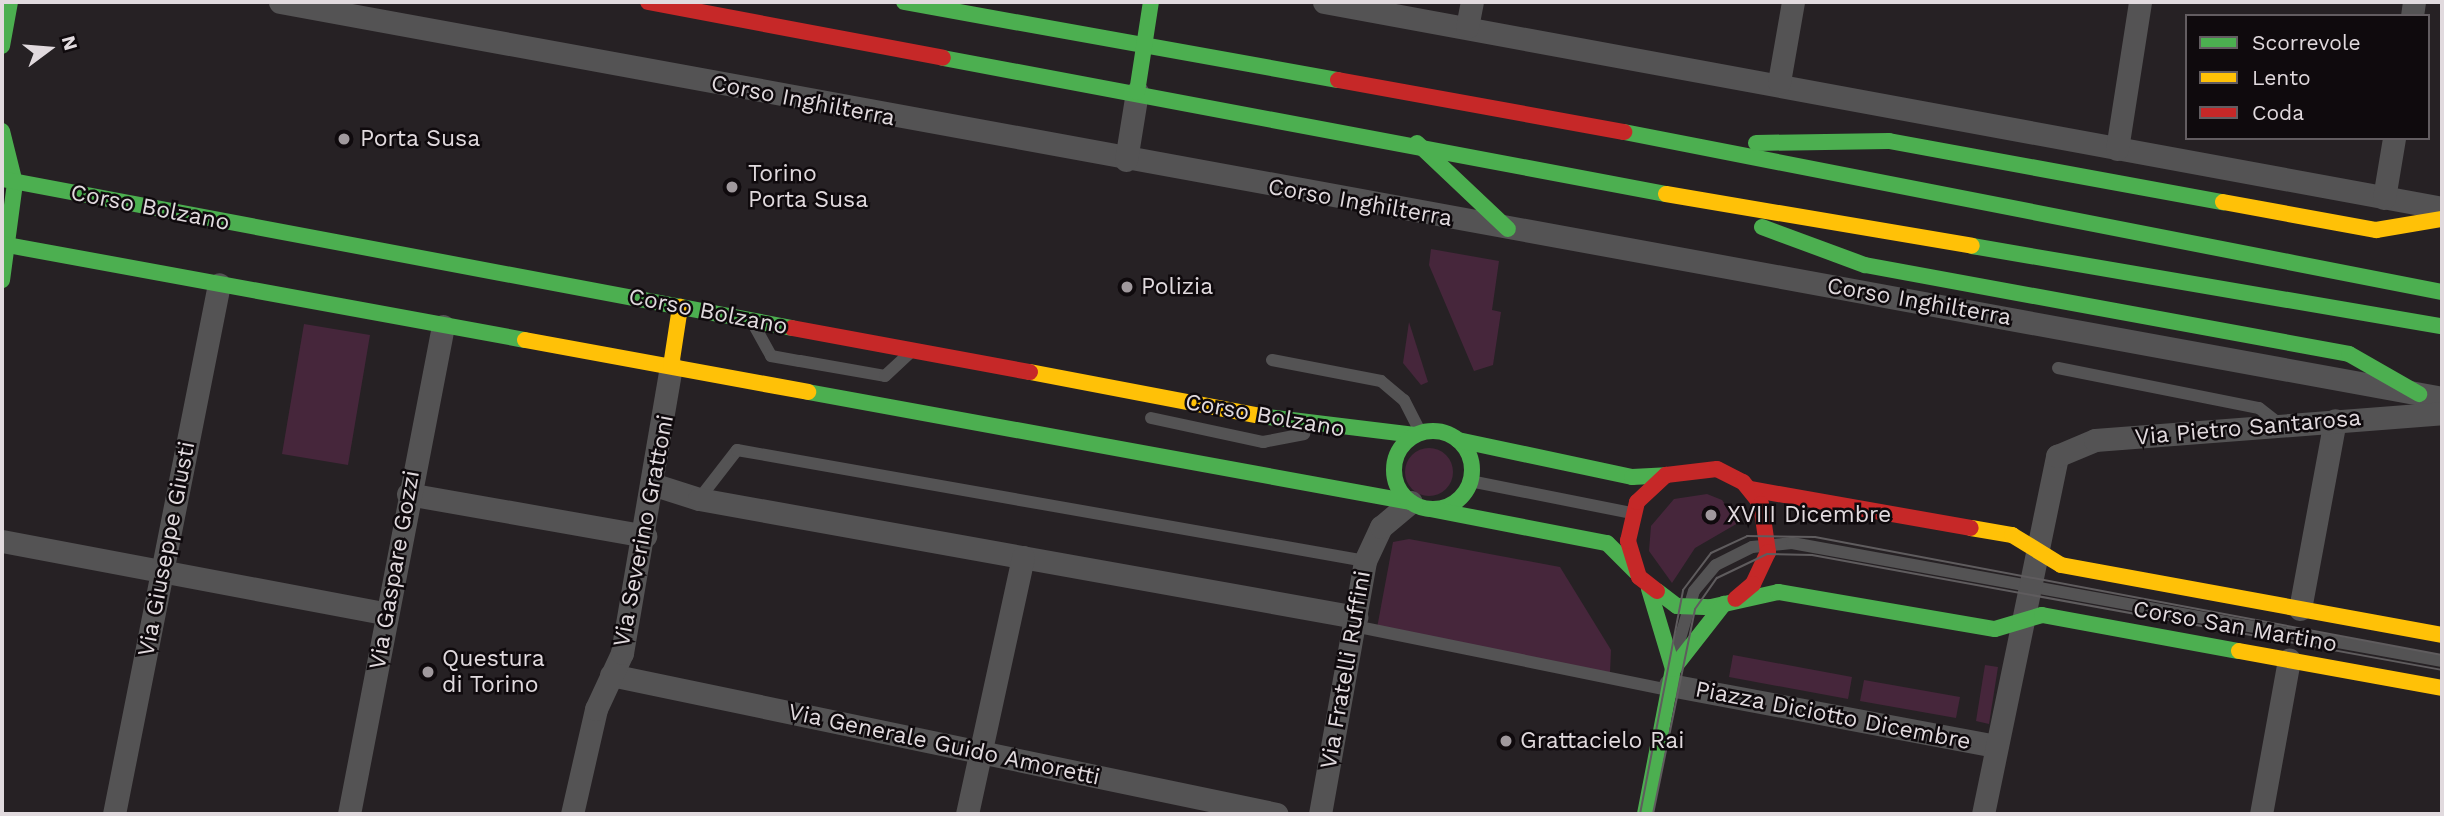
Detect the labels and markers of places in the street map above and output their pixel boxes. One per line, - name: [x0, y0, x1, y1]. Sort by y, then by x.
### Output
- place label: Porta Susa: [360, 125, 481, 153]
- marker: Porta Susa: [334, 129, 354, 149]
- place label: Torino Porta Susa: [748, 160, 869, 214]
- marker: Torino Porta Susa: [722, 177, 742, 197]
- place label: Polizia: [1141, 273, 1213, 301]
- marker: Polizia: [1119, 279, 1135, 295]
- place label: XVIII Dicembre: [1727, 501, 1891, 529]
- marker: XVIII Dicembre: [1701, 505, 1721, 525]
- place label: Questura di Torino: [442, 645, 545, 699]
- marker: Questura di Torino: [420, 664, 436, 680]
- place label: Grattacielo Rai: [1520, 727, 1684, 755]
- marker: Grattacielo Rai: [1498, 733, 1514, 749]

